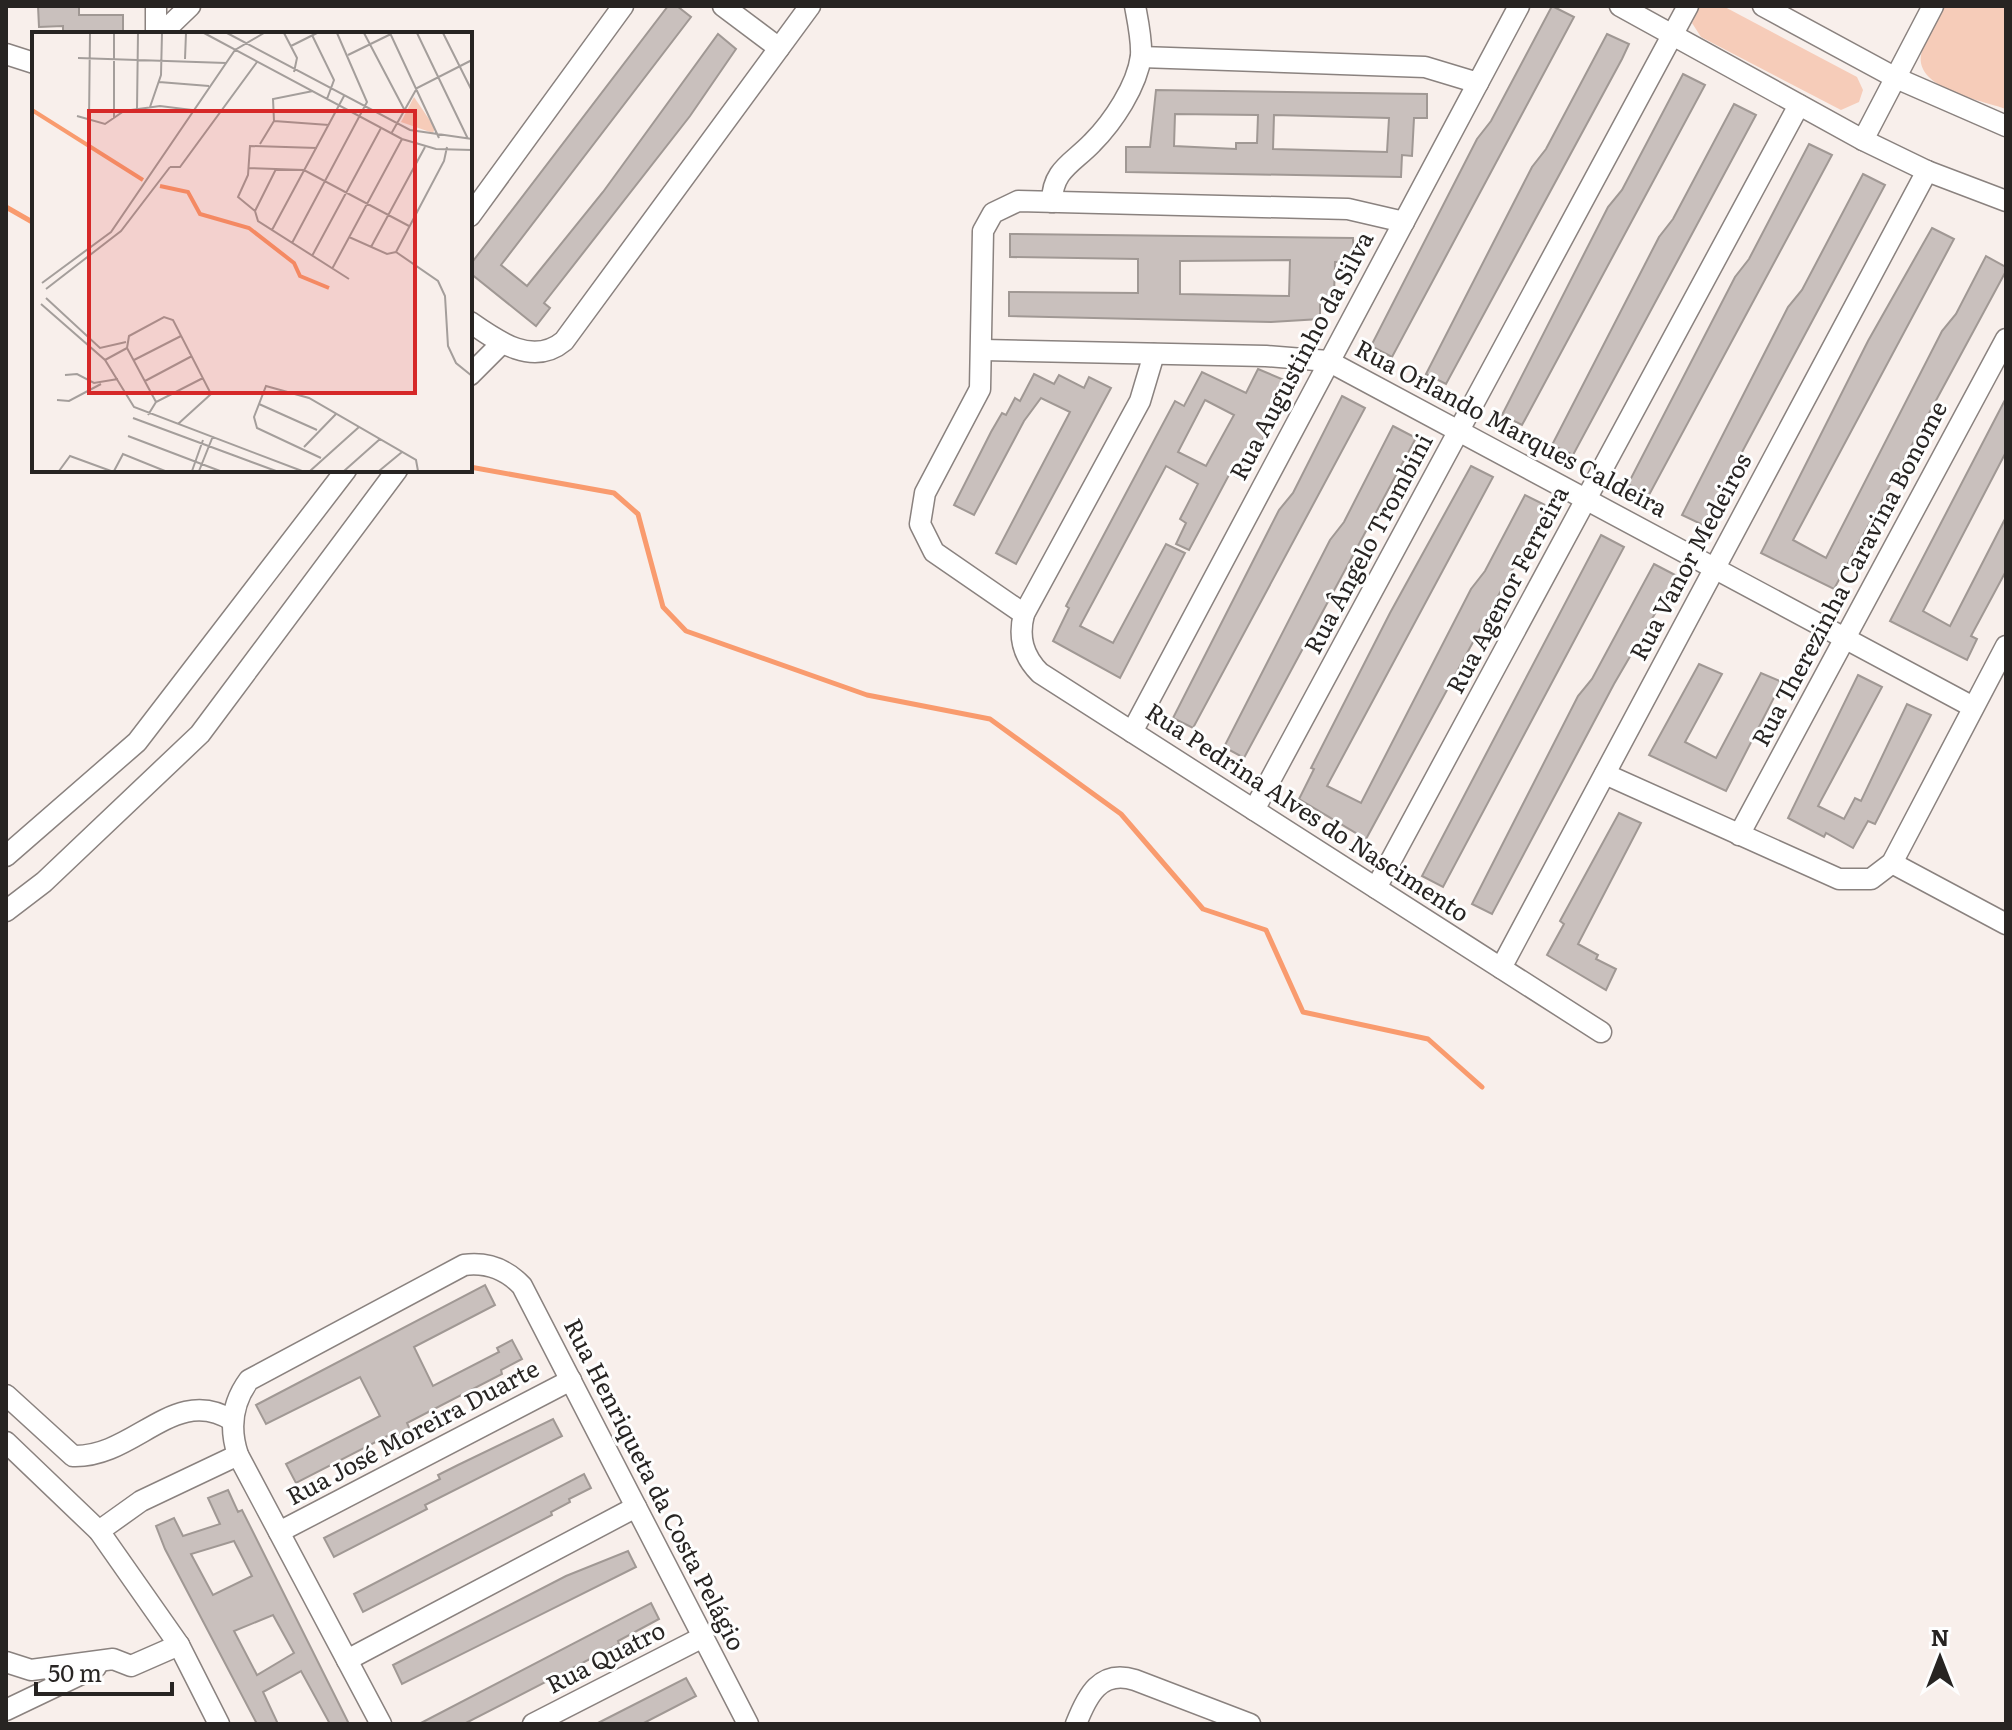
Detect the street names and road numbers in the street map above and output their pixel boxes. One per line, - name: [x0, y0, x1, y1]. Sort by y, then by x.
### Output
- street label: Rua Augustinho da Silva: [1219, 224, 1380, 485]
- street label: Rua Orlando Marques Caldeira: [1350, 329, 1675, 524]
- street label: Rua Therezinha Caravina Bonome: [1742, 394, 1954, 752]
- street label: Rua Ângelo Trombini: [1294, 426, 1440, 659]
- street label: Rua Vanor Medeiros: [1619, 446, 1758, 666]
- street label: Rua Agenor Ferreira: [1436, 479, 1575, 699]
- street label: Rua Pedrina Alves do Nascimento: [1140, 693, 1477, 929]
- street label: Rua Henriqueta da Costa Pelágio: [557, 1312, 756, 1656]
- street label: Rua José Moreira Duarte: [279, 1349, 544, 1512]
- street label: Rua Quatro: [539, 1611, 670, 1701]

